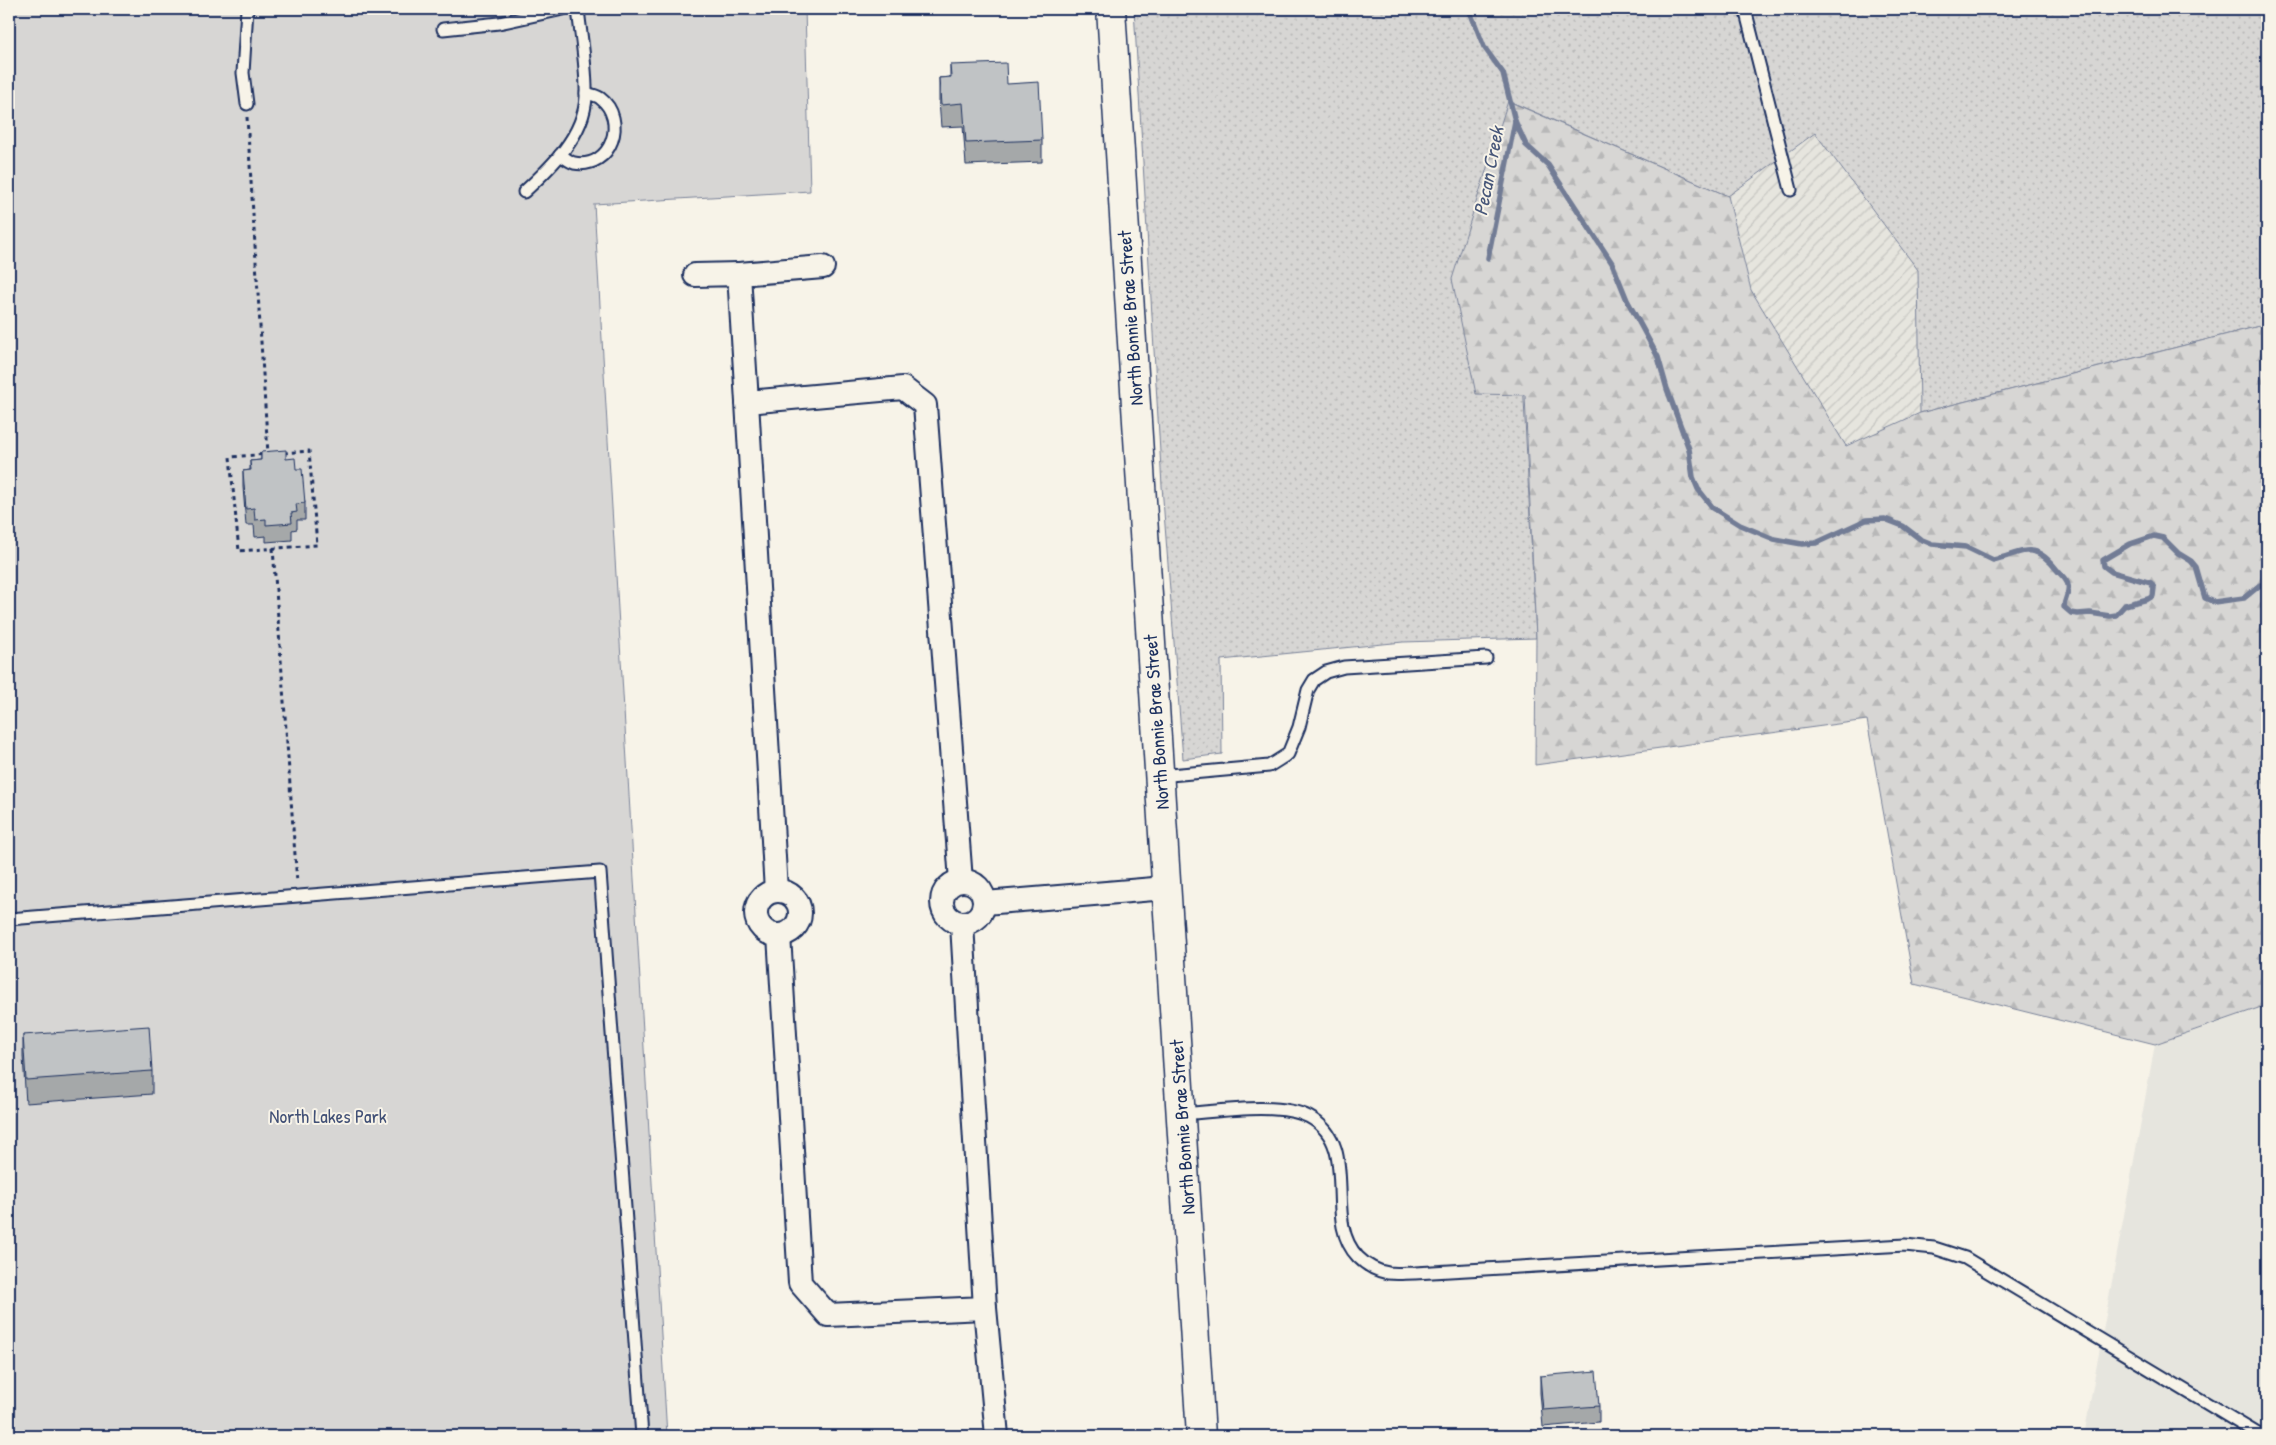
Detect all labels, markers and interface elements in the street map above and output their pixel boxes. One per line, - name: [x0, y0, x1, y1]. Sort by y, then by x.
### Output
- water label: Pecan Creek: [1466, 123, 1510, 218]
- street label: North Bonnie Brae Street: [1111, 229, 1149, 406]
- street label: North Bonnie Brae Street: [1137, 633, 1175, 810]
- street label: North Bonnie Brae Street: [1163, 1038, 1201, 1215]
- park label: North Lakes Park: [269, 1103, 387, 1129]

